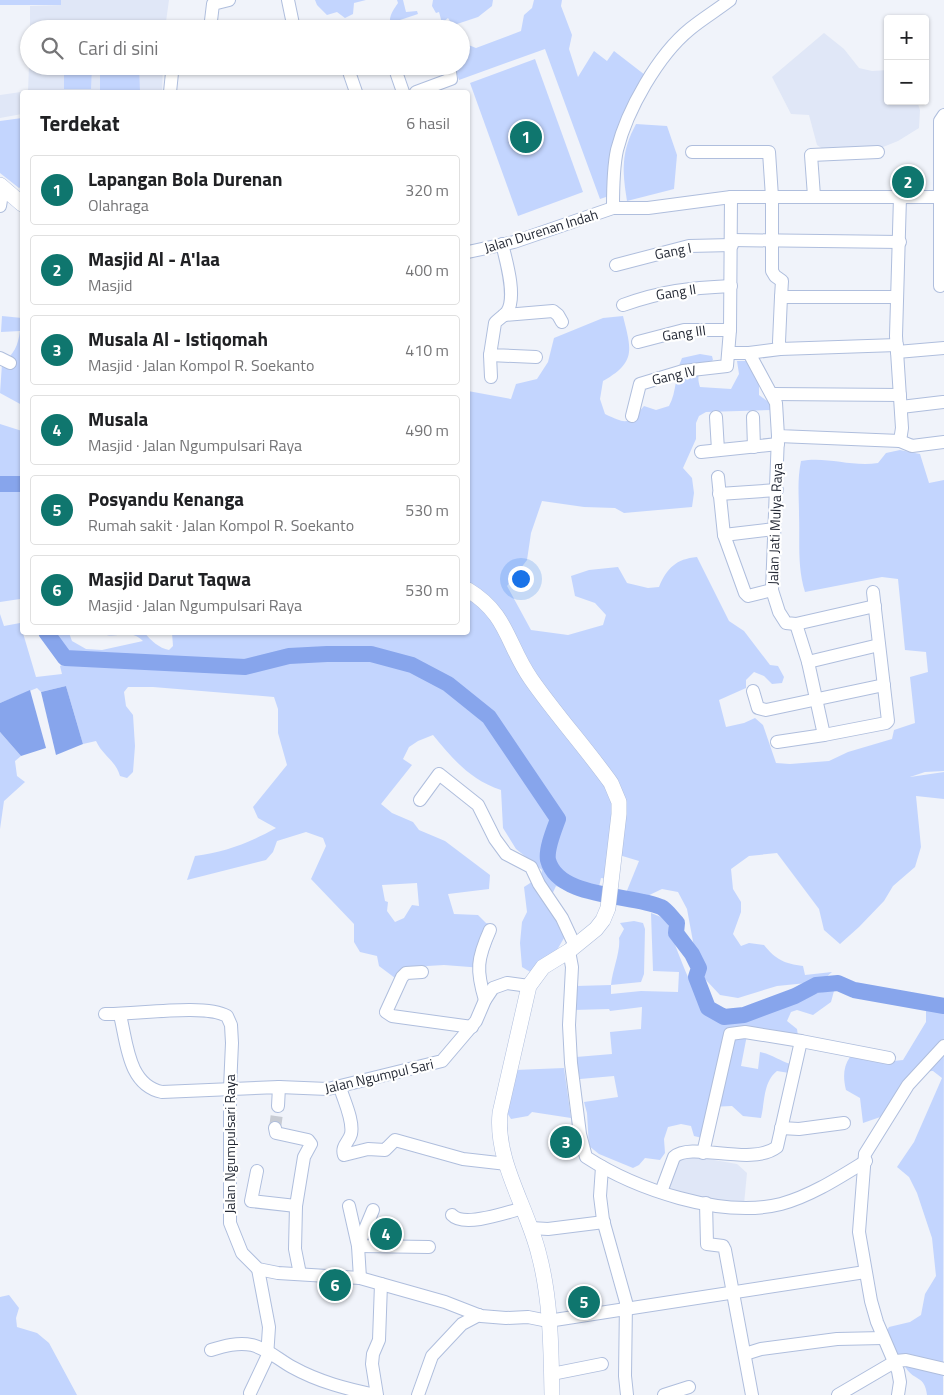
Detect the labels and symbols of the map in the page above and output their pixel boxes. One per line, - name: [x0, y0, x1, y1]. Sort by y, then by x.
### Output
- pin: 1: [510, 118, 542, 156]
- pin: 2: [892, 163, 924, 201]
- street label: Jalan Durenan Indah: [481, 203, 600, 258]
- street label: Gang I: [653, 237, 693, 264]
- street label: Gang II: [654, 278, 697, 305]
- street label: Gang III: [661, 319, 707, 346]
- street label: Gang IV: [650, 359, 698, 390]
- street label: Jalan Jati Mulya Raya: [762, 462, 787, 586]
- your location: [508, 566, 534, 592]
- street label: Jalan Ngumpul Sari: [322, 1053, 435, 1098]
- street label: Jalan Ngumpulsari Raya: [219, 1074, 240, 1214]
- pin: 3: [550, 1123, 582, 1161]
- pin: 4: [370, 1215, 402, 1253]
- pin: 6: [319, 1266, 351, 1304]
- pin: 5: [568, 1283, 600, 1321]

